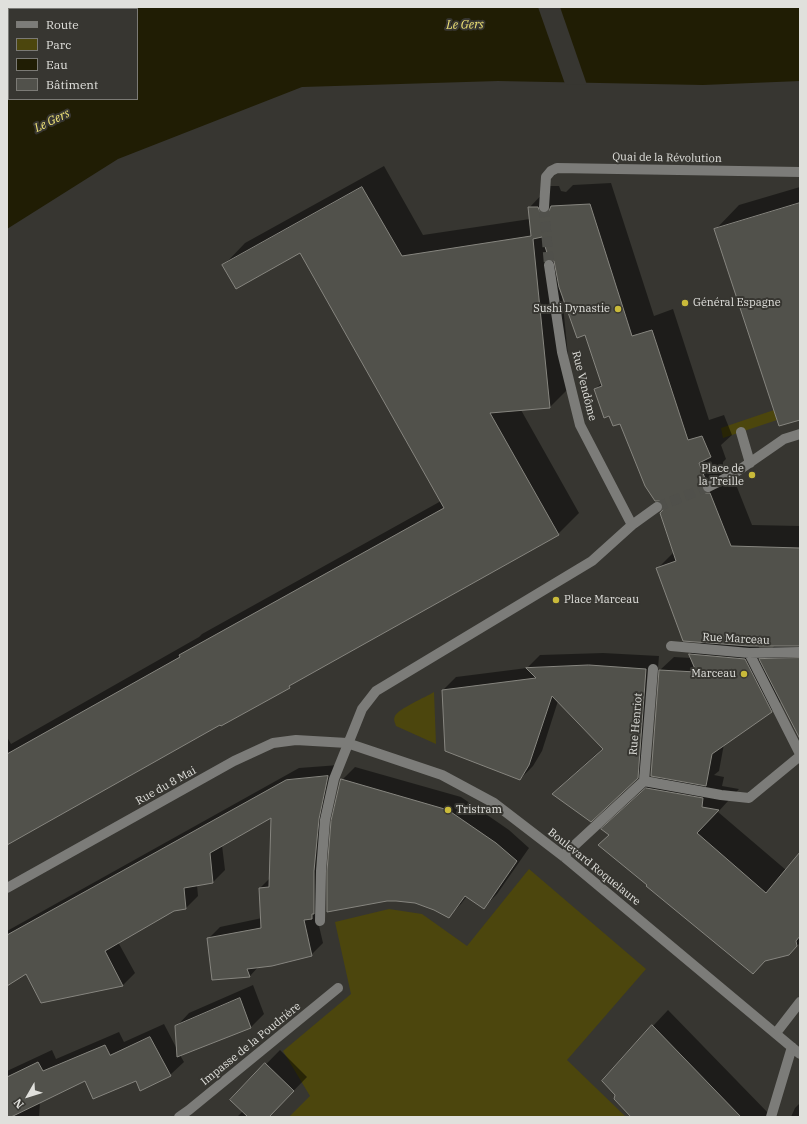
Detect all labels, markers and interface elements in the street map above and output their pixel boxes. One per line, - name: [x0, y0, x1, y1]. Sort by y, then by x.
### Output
- legend: [8, 8, 138, 100]
- text: Route: [46, 17, 79, 32]
- water label: Le Gers: [446, 17, 484, 33]
- text: Parc: [46, 37, 71, 52]
- text: Eau: [46, 57, 68, 72]
- text: Bâtiment: [46, 77, 98, 92]
- water label: Le Gers: [32, 106, 72, 136]
- street label: Quai de la Révolution: [612, 150, 722, 166]
- place label: Général Espagne: [693, 296, 781, 310]
- marker: Général Espagne: [680, 298, 690, 308]
- place label: Sushi Dynastie: [533, 302, 610, 316]
- marker: Sushi Dynastie: [613, 304, 623, 314]
- street label: Rue Vendôme: [569, 350, 599, 422]
- place label: Place de la Treille: [698, 462, 744, 488]
- marker: Place de la Treille: [747, 470, 757, 480]
- place label: Place Marceau: [564, 593, 639, 607]
- marker: Place Marceau: [551, 595, 561, 605]
- street label: Rue Marceau: [702, 631, 770, 647]
- place label: Marceau: [691, 667, 736, 681]
- marker: Marceau: [739, 669, 749, 679]
- street label: Rue Henriot: [627, 692, 645, 756]
- street label: Rue du 8 Mai: [134, 764, 198, 808]
- place label: Tristram: [456, 803, 502, 817]
- marker: Tristram: [443, 805, 453, 815]
- street label: Boulevard Roquelaure: [545, 826, 643, 908]
- street label: Impasse de la Poudrière: [198, 1000, 304, 1088]
- north arrow: [8, 1076, 48, 1116]
- text: N: [11, 1096, 27, 1111]

